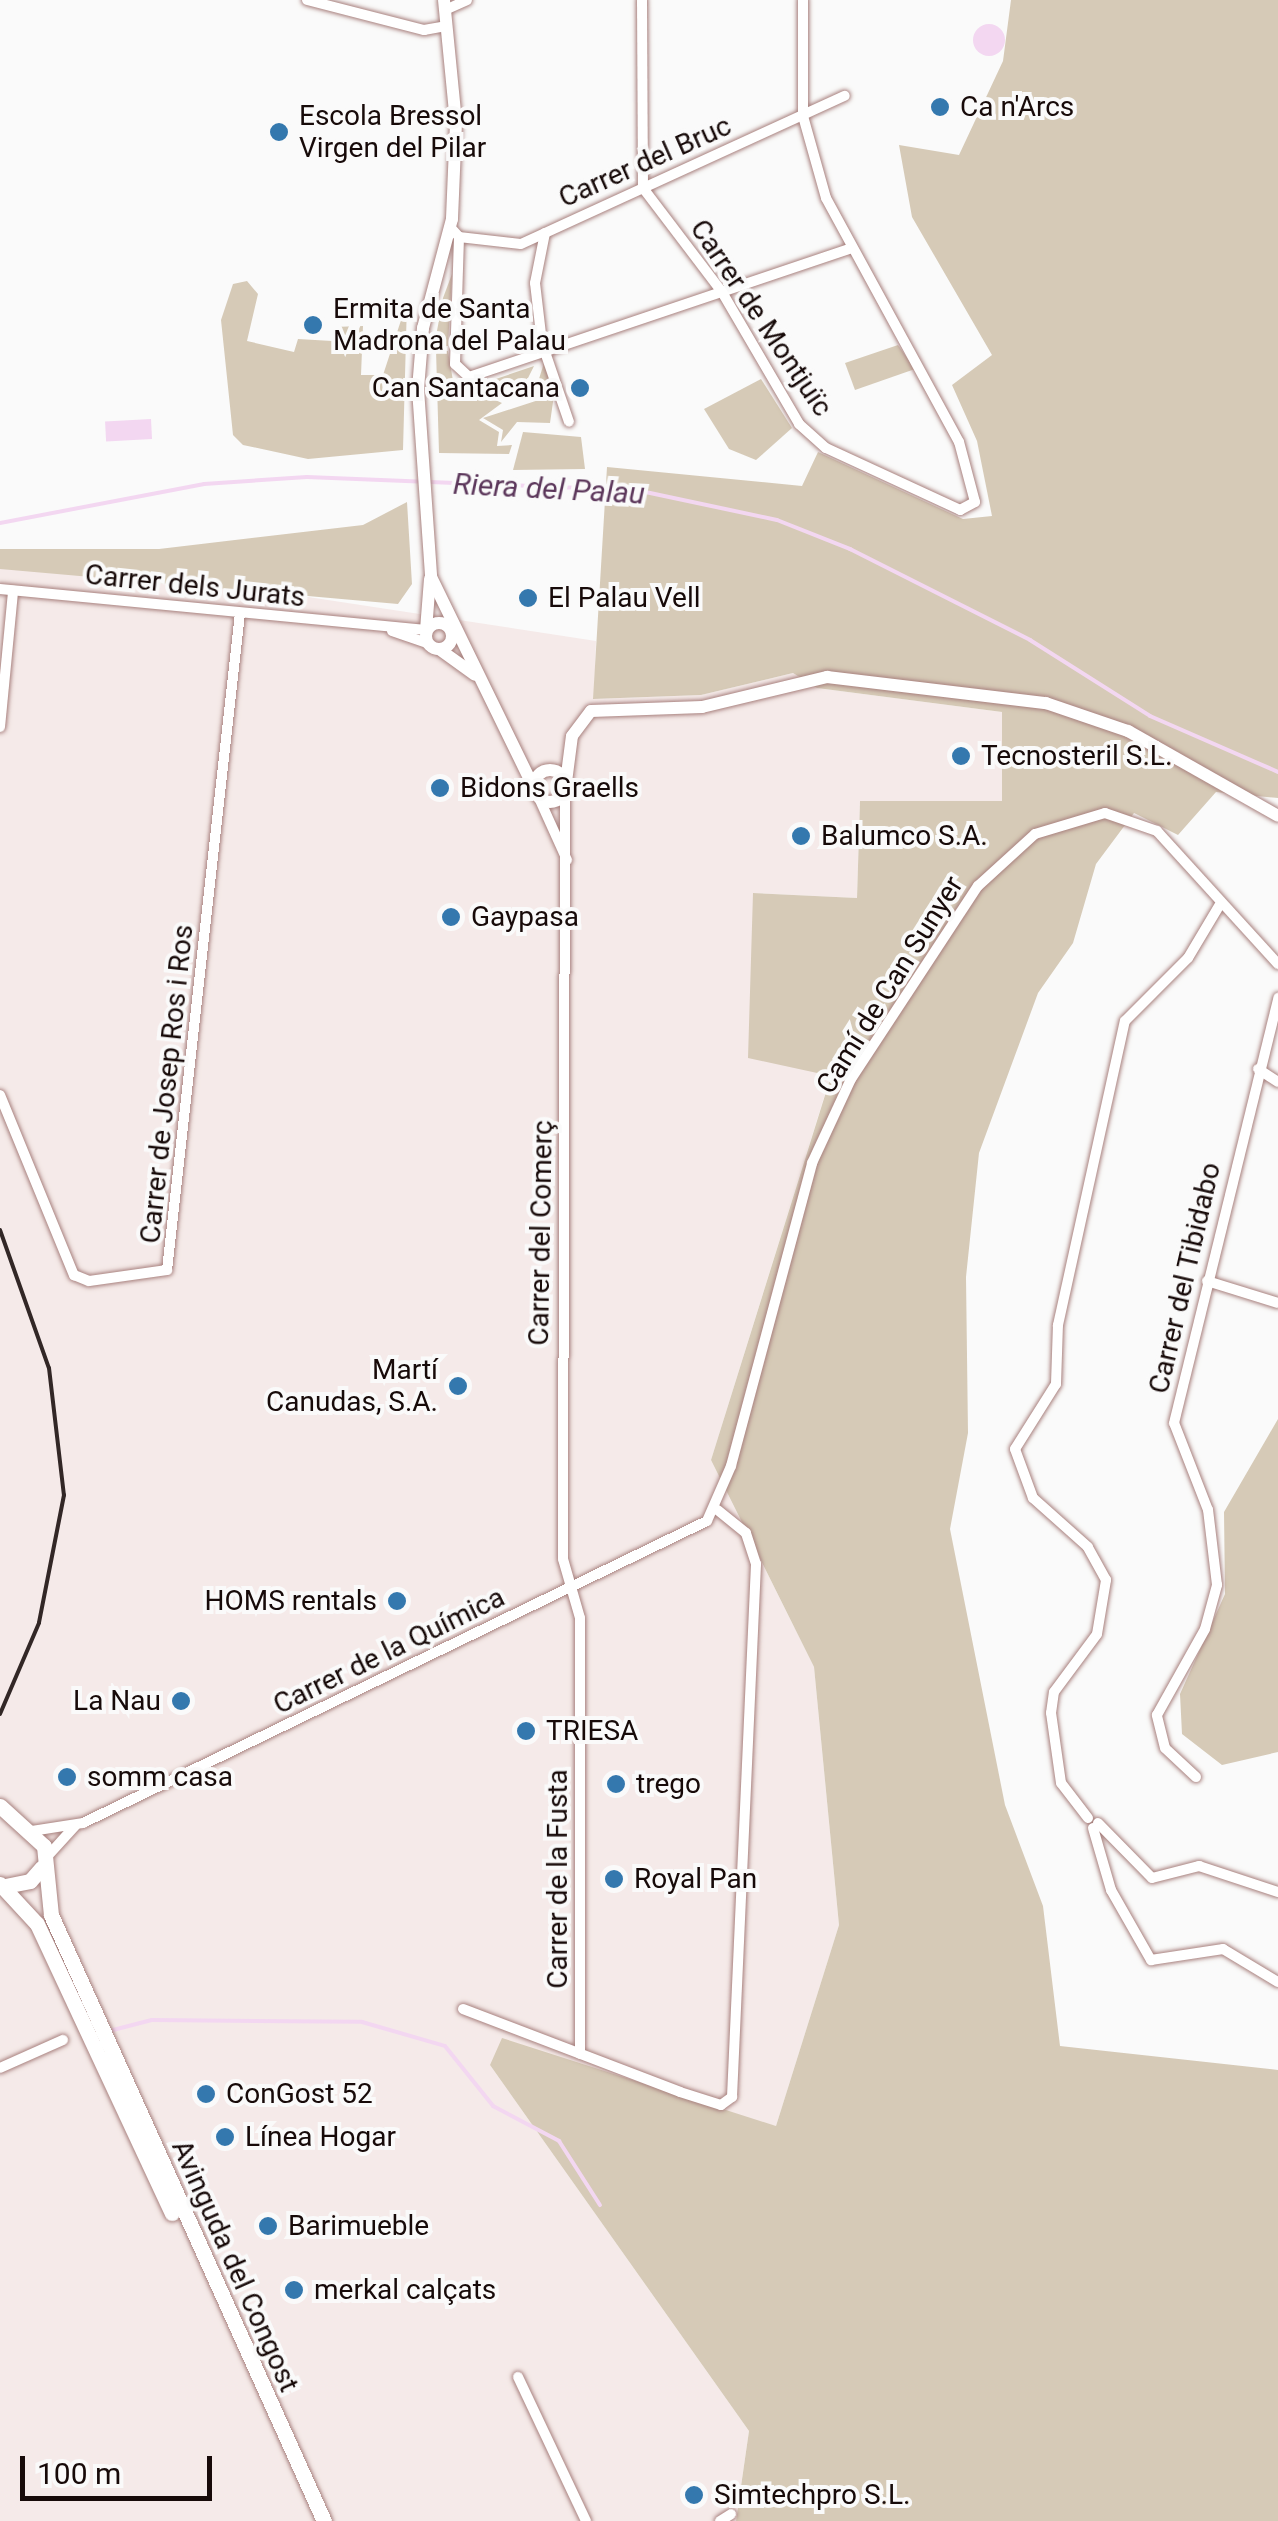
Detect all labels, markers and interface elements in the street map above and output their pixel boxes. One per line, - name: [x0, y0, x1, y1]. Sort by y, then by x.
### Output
- place label: Ca n'Arcs: [960, 90, 1074, 124]
- marker: Ca n'Arcs: [929, 96, 951, 118]
- place label: Escola Bressol Virgen del Pilar: [299, 99, 486, 165]
- street label: Carrer del Bruc: [554, 109, 736, 215]
- marker: Escola Bressol Virgen del Pilar: [268, 121, 290, 143]
- street label: Carrer de Montjuïc: [683, 213, 839, 423]
- place label: Ermita de Santa Madrona del Palau: [333, 292, 566, 358]
- marker: Ermita de Santa Madrona del Palau: [302, 314, 324, 336]
- place label: Can Santacana: [372, 371, 560, 405]
- marker: Can Santacana: [569, 377, 591, 399]
- water label: Riera del Palau: [452, 466, 646, 512]
- street label: Carrer dels Jurats: [83, 558, 307, 614]
- place label: El Palau Vell: [548, 581, 701, 615]
- marker: El Palau Vell: [517, 587, 539, 609]
- place label: Tecnosteril S.L.: [981, 739, 1172, 773]
- marker: Tecnosteril S.L.: [950, 745, 972, 767]
- place label: Bidons Graells: [460, 771, 639, 805]
- marker: Bidons Graells: [429, 777, 451, 799]
- place label: Balumco S.A.: [821, 819, 988, 853]
- marker: Balumco S.A.: [790, 825, 812, 847]
- street label: Camí de Can Sunyer: [809, 870, 971, 1100]
- place label: Gaypasa: [471, 900, 579, 934]
- marker: Gaypasa: [440, 906, 462, 928]
- street label: Carrer de Josep Ros i Ros: [134, 923, 200, 1245]
- street label: Carrer del Comerç: [522, 1120, 560, 1346]
- street label: Carrer del Tibidabo: [1142, 1159, 1228, 1397]
- place label: Martí Canudas, S.A.: [266, 1353, 438, 1419]
- marker: Martí Canudas, S.A.: [447, 1375, 469, 1397]
- street label: Carrer de la Química: [268, 1580, 510, 1722]
- place label: HOMS rentals: [205, 1584, 377, 1618]
- marker: HOMS rentals: [386, 1590, 408, 1612]
- place label: La Nau: [73, 1684, 161, 1718]
- marker: La Nau: [170, 1690, 192, 1712]
- place label: TRIESA: [546, 1714, 638, 1748]
- marker: TRIESA: [515, 1720, 537, 1742]
- place label: somm casa: [87, 1760, 233, 1794]
- marker: somm casa: [56, 1766, 78, 1788]
- place label: trego: [636, 1767, 701, 1801]
- street label: Carrer de la Fusta: [541, 1769, 575, 1989]
- marker: trego: [605, 1773, 627, 1795]
- place label: Royal Pan: [634, 1862, 757, 1896]
- marker: Royal Pan: [603, 1868, 625, 1890]
- place label: ConGost 52: [226, 2077, 373, 2111]
- marker: ConGost 52: [195, 2083, 217, 2105]
- place label: Línea Hogar: [245, 2120, 396, 2154]
- marker: Línea Hogar: [214, 2126, 236, 2148]
- street label: Avinguda del Congost: [164, 2135, 306, 2397]
- place label: Barimueble: [288, 2209, 429, 2243]
- marker: Barimueble: [257, 2215, 279, 2237]
- place label: merkal calçats: [314, 2273, 496, 2307]
- marker: merkal calçats: [283, 2279, 305, 2301]
- scale bar: [25, 2436, 218, 2498]
- text: 100 m: [37, 2456, 121, 2491]
- place label: Simtechpro S.L.: [714, 2478, 910, 2512]
- marker: Simtechpro S.L.: [683, 2484, 705, 2506]

